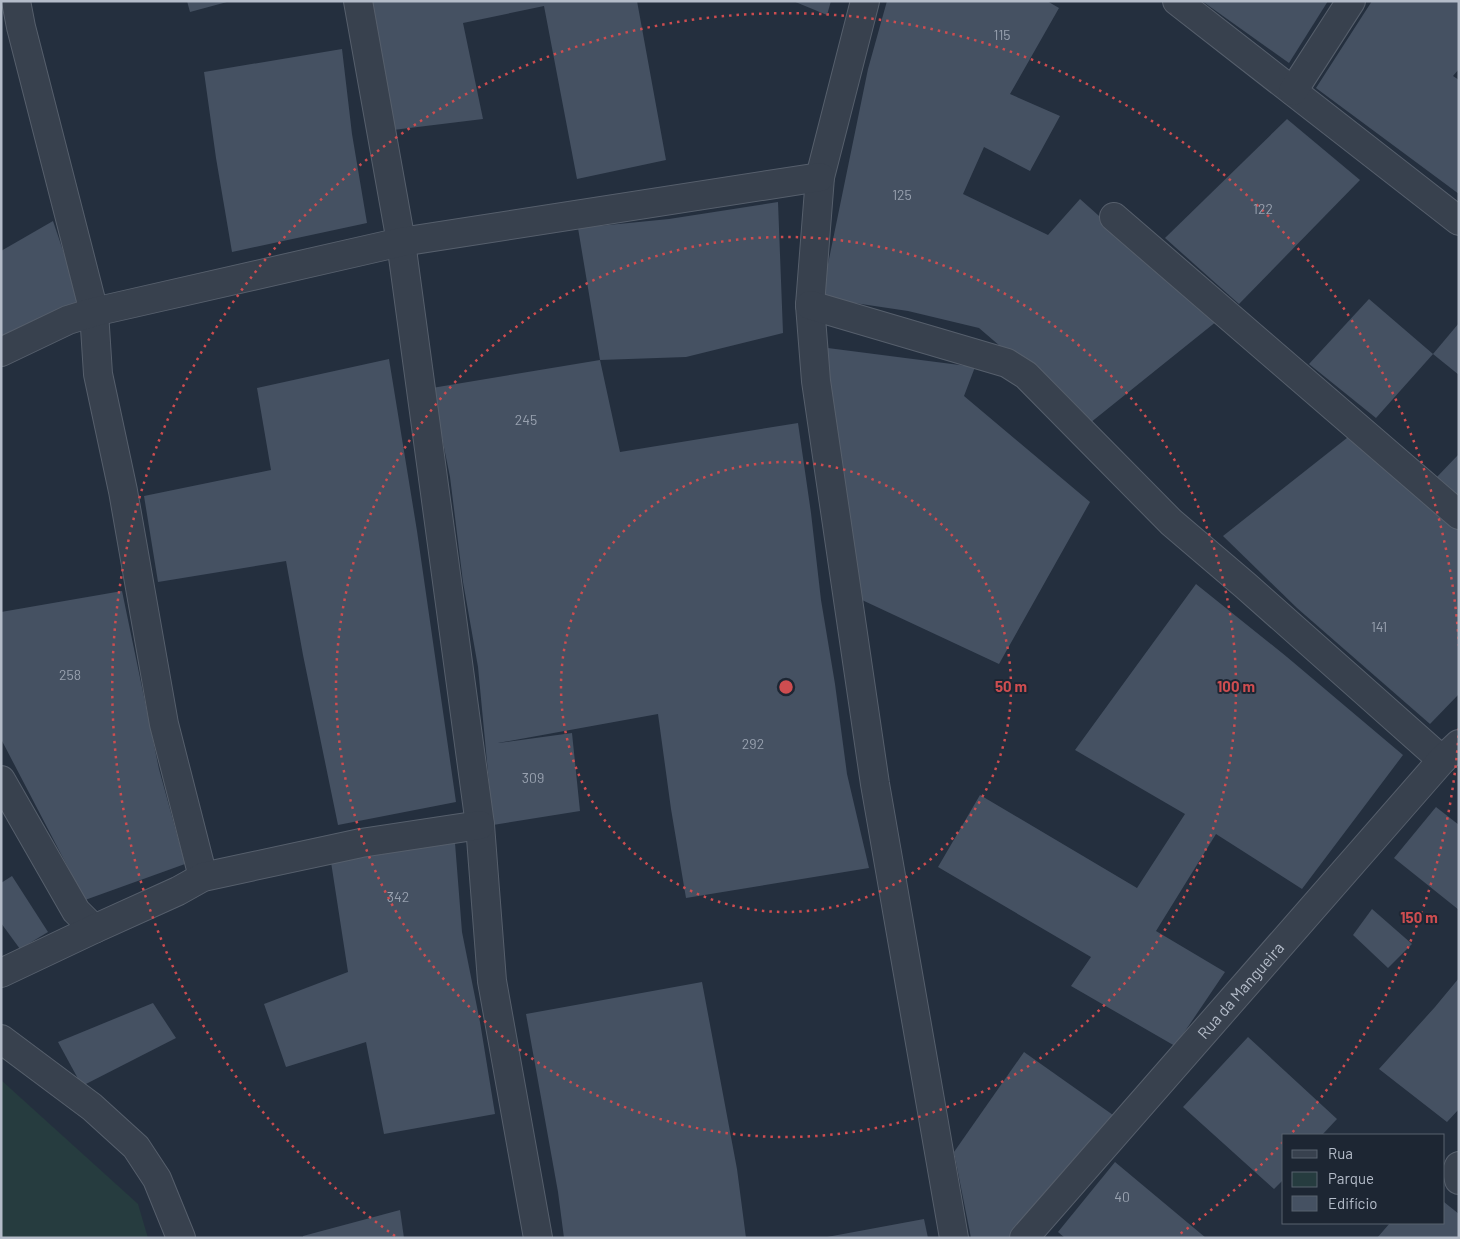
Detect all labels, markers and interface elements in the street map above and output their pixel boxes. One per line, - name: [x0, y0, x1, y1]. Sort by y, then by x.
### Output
- house number: 115: [993, 26, 1011, 43]
- house number: 125: [892, 186, 912, 203]
- house number: 122: [1253, 200, 1273, 217]
- house number: 245: [515, 411, 537, 428]
- house number: 141: [1371, 618, 1387, 635]
- house number: 258: [59, 666, 81, 683]
- text: 50 m: [995, 677, 1027, 695]
- text: 100 m: [1217, 677, 1255, 695]
- centre of rings: [777, 678, 795, 696]
- house number: 292: [742, 735, 764, 752]
- house number: 309: [522, 769, 544, 786]
- house number: 342: [387, 888, 409, 905]
- text: 150 m: [1400, 908, 1438, 926]
- street label: Rua da Mangueira: [1193, 938, 1287, 1042]
- legend: [1282, 1134, 1445, 1224]
- text: Rua: [1328, 1144, 1353, 1162]
- text: Parque: [1328, 1169, 1374, 1187]
- house number: 40: [1114, 1188, 1130, 1205]
- text: Edifício: [1328, 1194, 1377, 1212]

